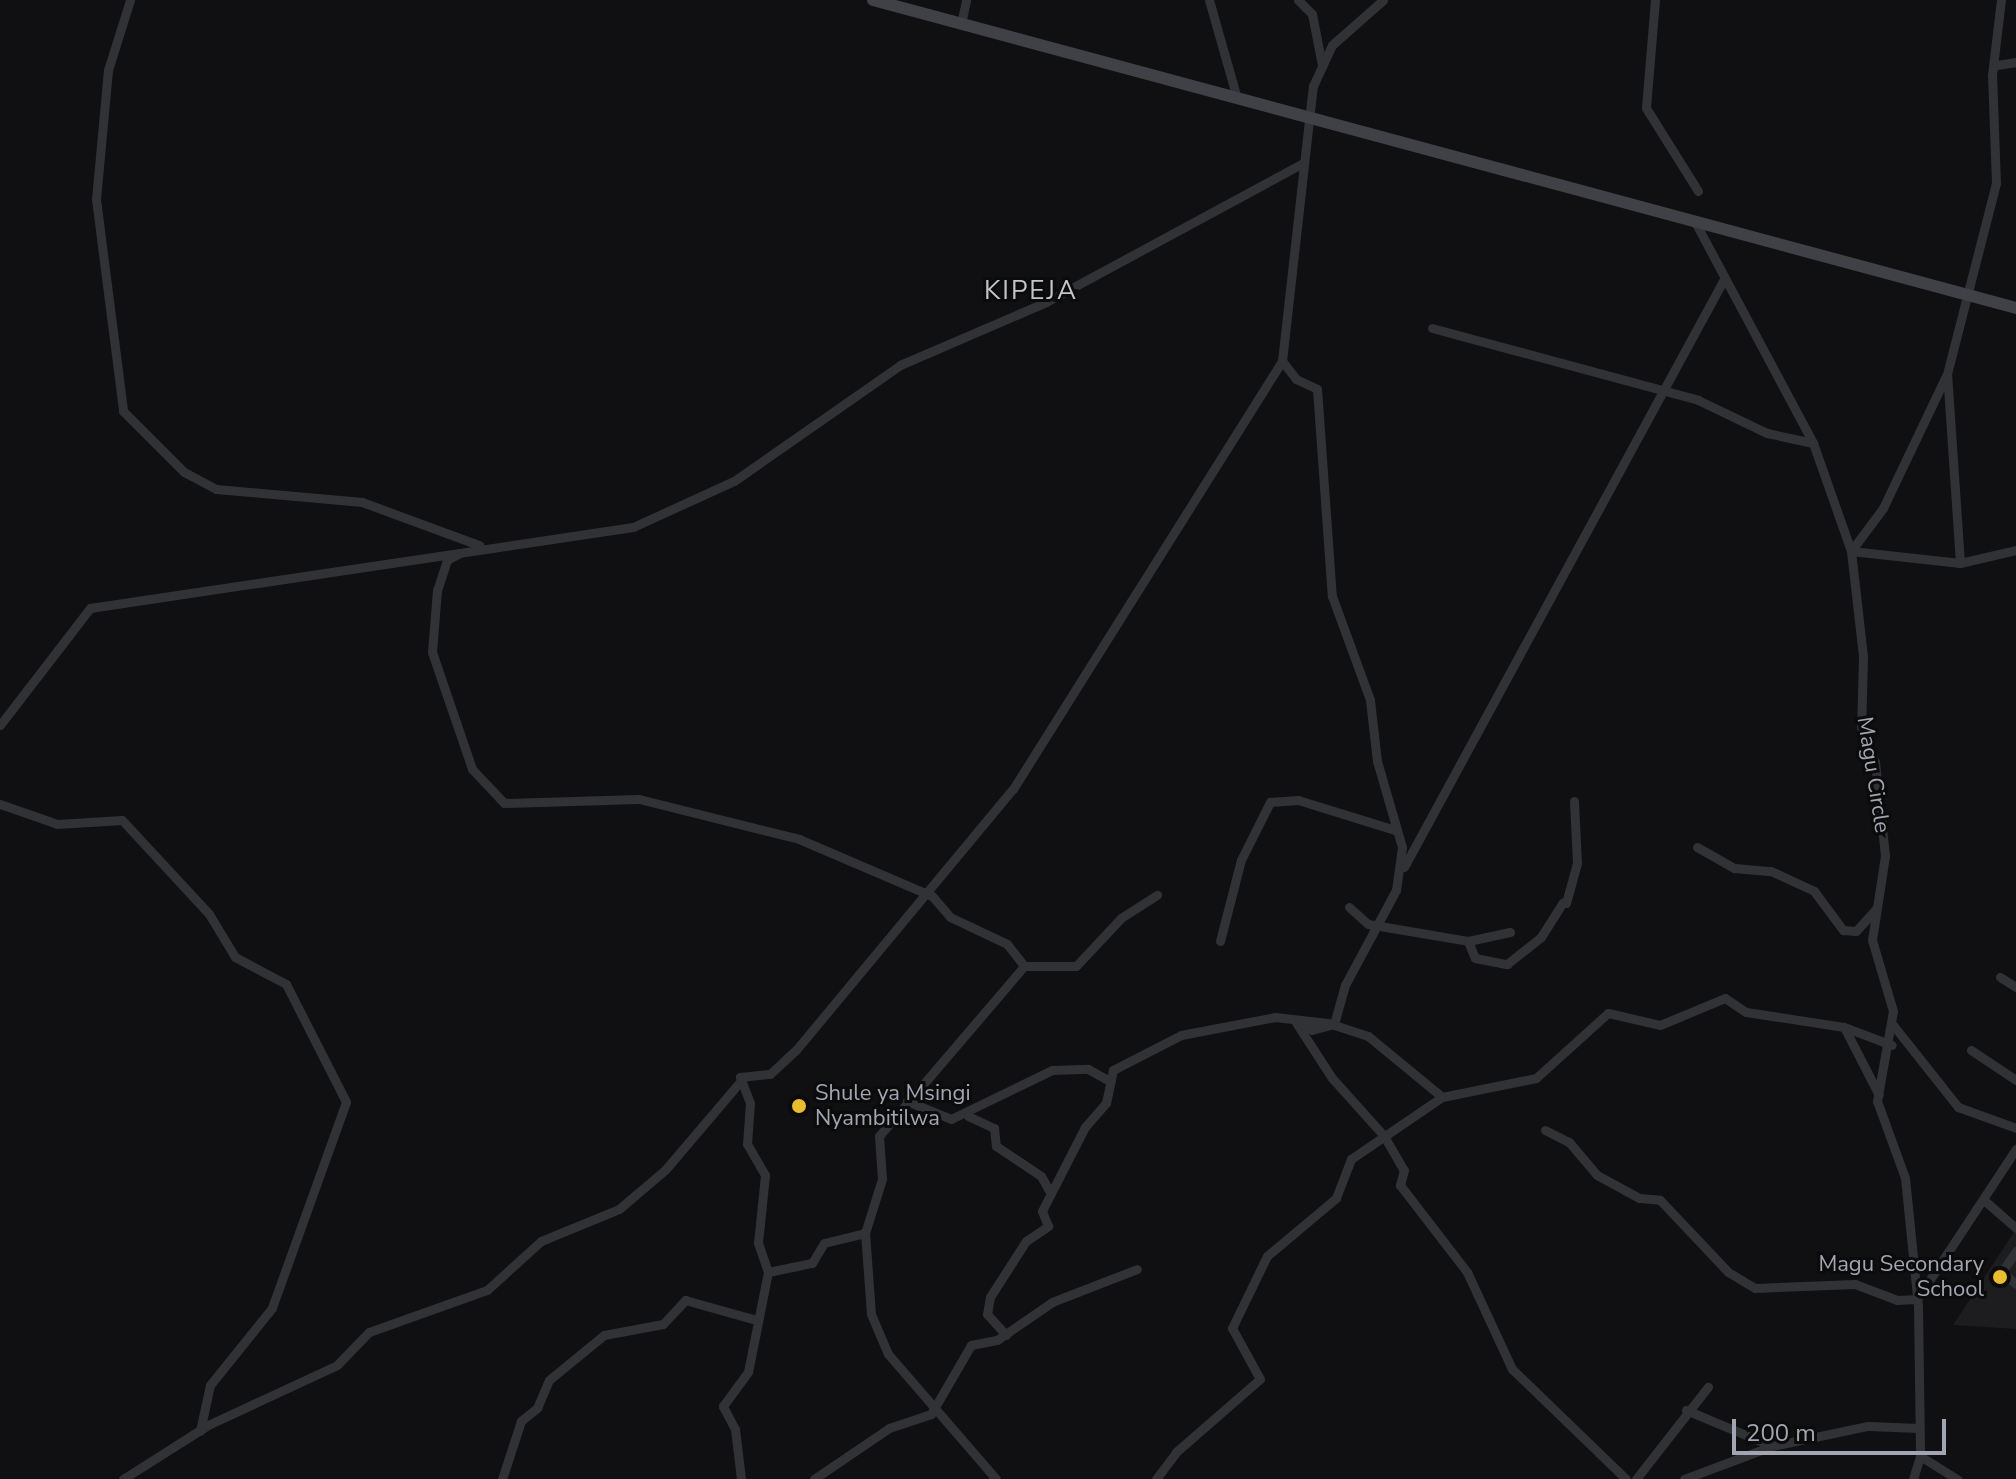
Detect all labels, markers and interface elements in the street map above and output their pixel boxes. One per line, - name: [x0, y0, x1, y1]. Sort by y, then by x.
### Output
- district label: KIPEJA: [984, 275, 1078, 307]
- street label: Magu Circle: [1851, 715, 1895, 835]
- place label: Shule ya Msingi Nyambitilwa: [815, 1080, 971, 1132]
- marker: Shule ya Msingi Nyambitilwa: [790, 1097, 808, 1115]
- place label: Magu Secondary School: [1818, 1251, 1984, 1302]
- marker: Magu Secondary School: [1991, 1268, 2009, 1286]
- scale bar: [1736, 1403, 1950, 1453]
- text: 200 m: [1746, 1417, 1816, 1449]

